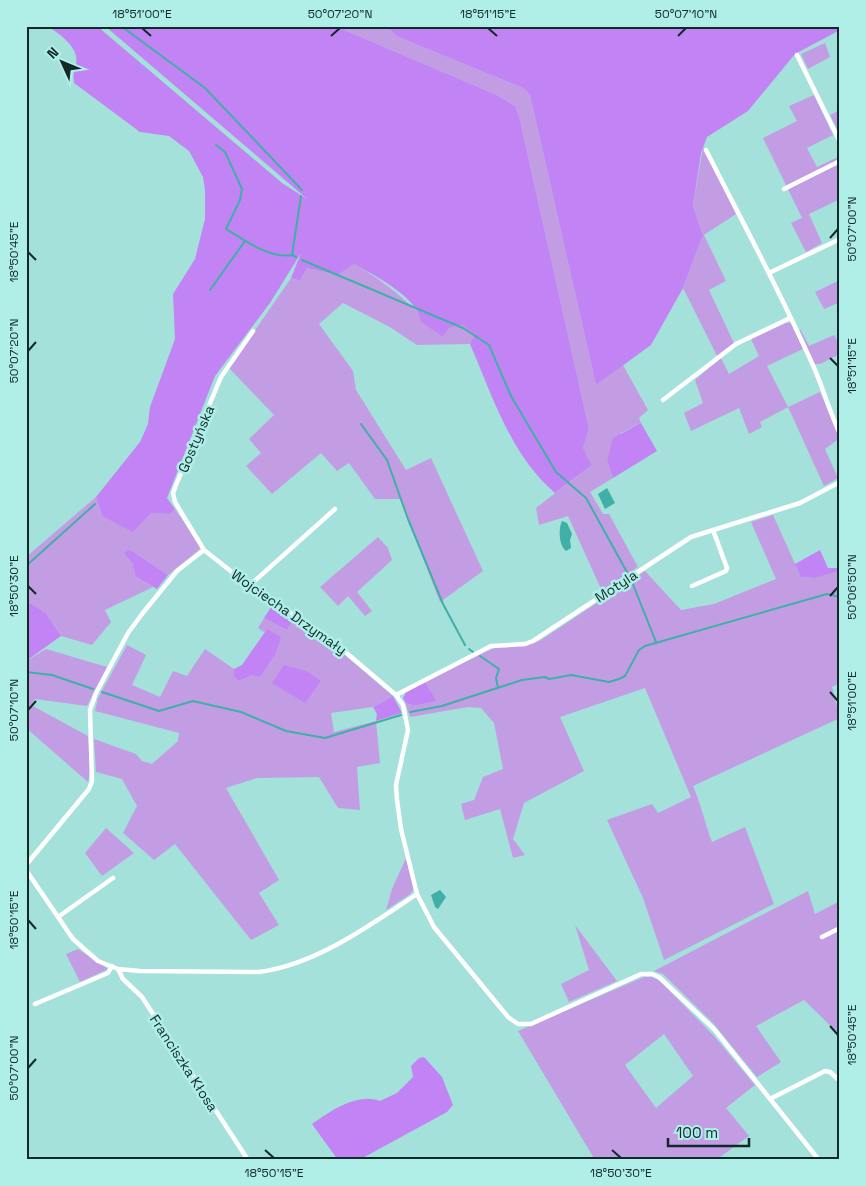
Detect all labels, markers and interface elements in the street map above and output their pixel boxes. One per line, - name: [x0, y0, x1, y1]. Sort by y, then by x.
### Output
- text: 18°51'00"E: [112, 6, 172, 22]
- text: 50°07'20"N: [308, 6, 372, 22]
- text: 18°51'15"E: [460, 6, 516, 22]
- text: 50°07'10"N: [655, 6, 717, 22]
- north arrow: [38, 38, 88, 88]
- text: N: [43, 43, 62, 63]
- text: 50°07'00"N: [844, 196, 860, 262]
- text: 18°50'45"E: [6, 221, 22, 283]
- text: 50°07'20"N: [6, 319, 22, 383]
- text: 18°51'15"E: [844, 338, 860, 394]
- street label: Gostyńska: [174, 403, 218, 475]
- text: 50°06'50"N: [844, 554, 860, 620]
- text: 18°50'30"E: [6, 555, 22, 617]
- street label: Wojciecha Drzymały: [228, 565, 350, 659]
- street label: Motyla: [591, 566, 641, 606]
- text: 18°51'00"E: [844, 671, 860, 731]
- text: 50°07'10"N: [6, 679, 22, 741]
- text: 18°50'15"E: [6, 890, 22, 950]
- text: 18°50'45"E: [844, 1004, 860, 1066]
- street label: Franciszka Kłosa: [146, 1011, 222, 1115]
- text: 50°07'00"N: [6, 1035, 22, 1101]
- scale bar: [668, 1116, 750, 1148]
- text: 100 m: [676, 1123, 718, 1142]
- text: 18°50'15"E: [244, 1165, 304, 1181]
- text: 18°50'30"E: [590, 1165, 652, 1181]

